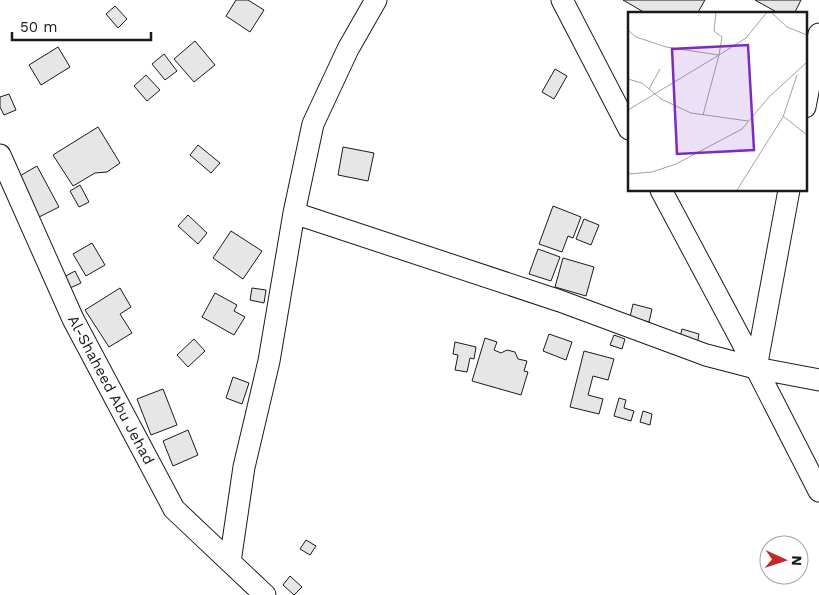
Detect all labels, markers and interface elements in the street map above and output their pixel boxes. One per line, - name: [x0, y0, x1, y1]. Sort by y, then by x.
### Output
- scale bar: [12, 10, 151, 42]
- inset map: [628, 12, 806, 191]
- text: 50 m: [20, 18, 57, 36]
- street label: Al-Shaheed Abu Jehad: [64, 312, 158, 468]
- north arrow: [759, 535, 809, 585]
- text: N: [789, 555, 805, 566]

